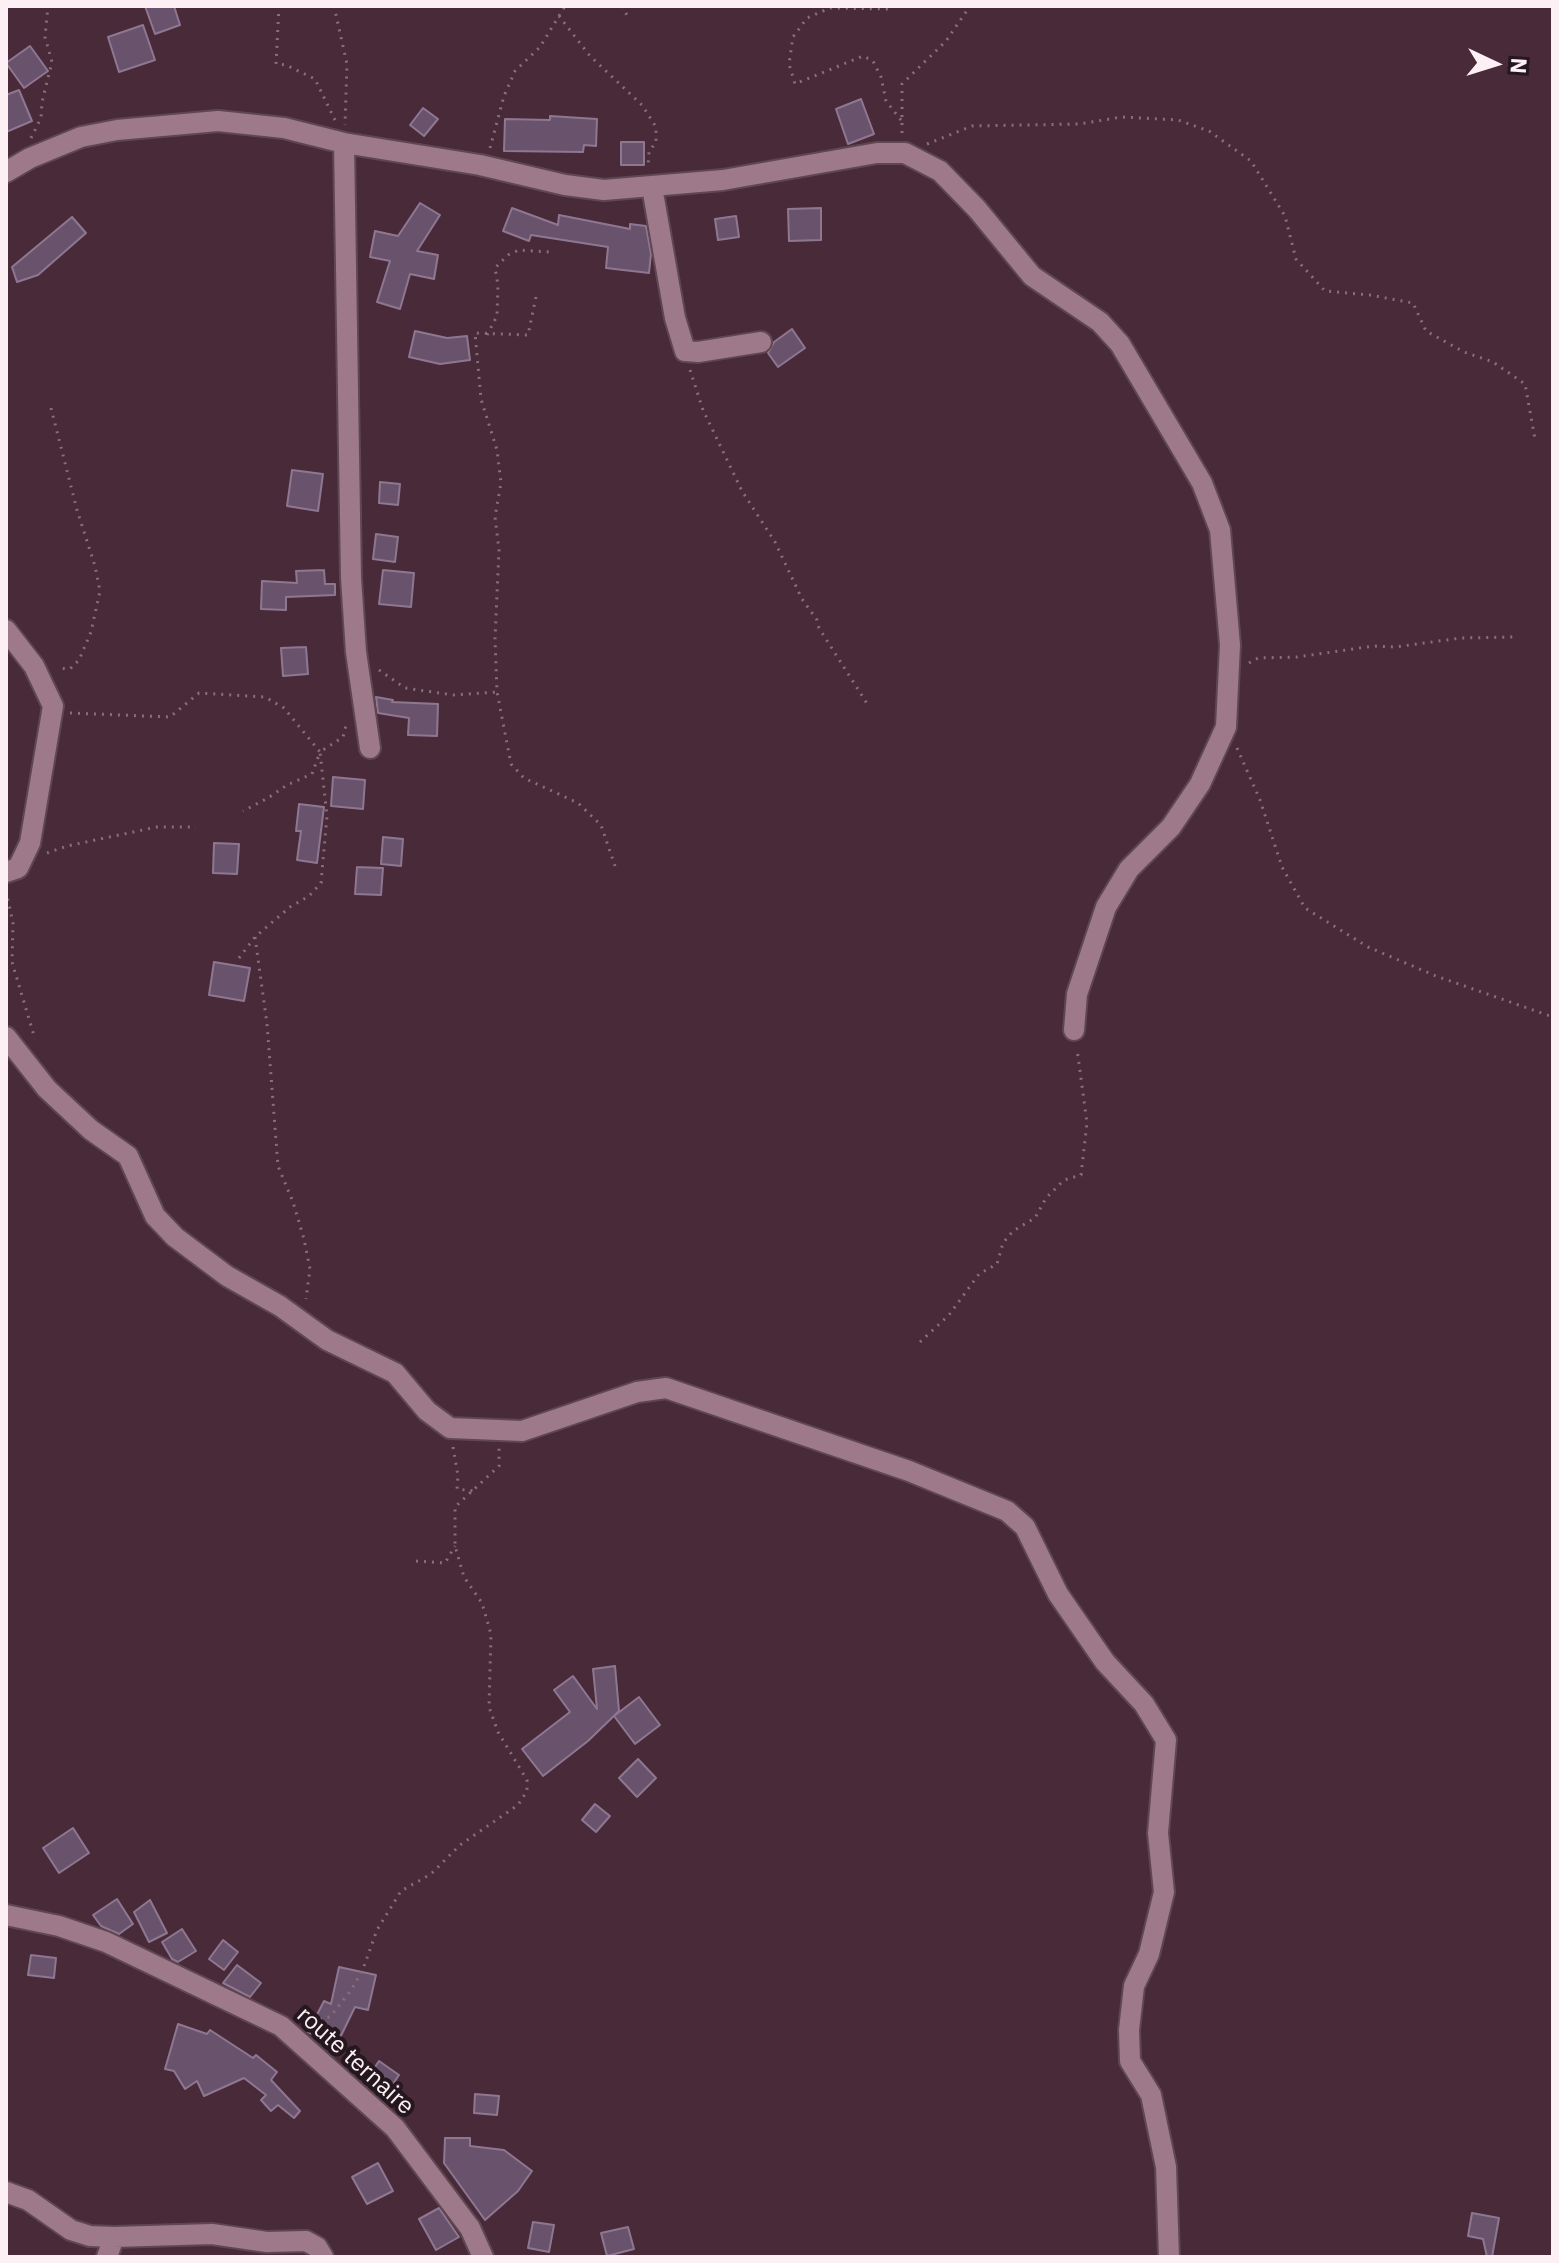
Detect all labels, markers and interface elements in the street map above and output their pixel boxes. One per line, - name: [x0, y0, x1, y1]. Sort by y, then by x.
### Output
- north arrow: [1455, 24, 1535, 104]
- text: N: [1504, 57, 1534, 75]
- street label: route ternaire: [291, 2001, 419, 2121]

